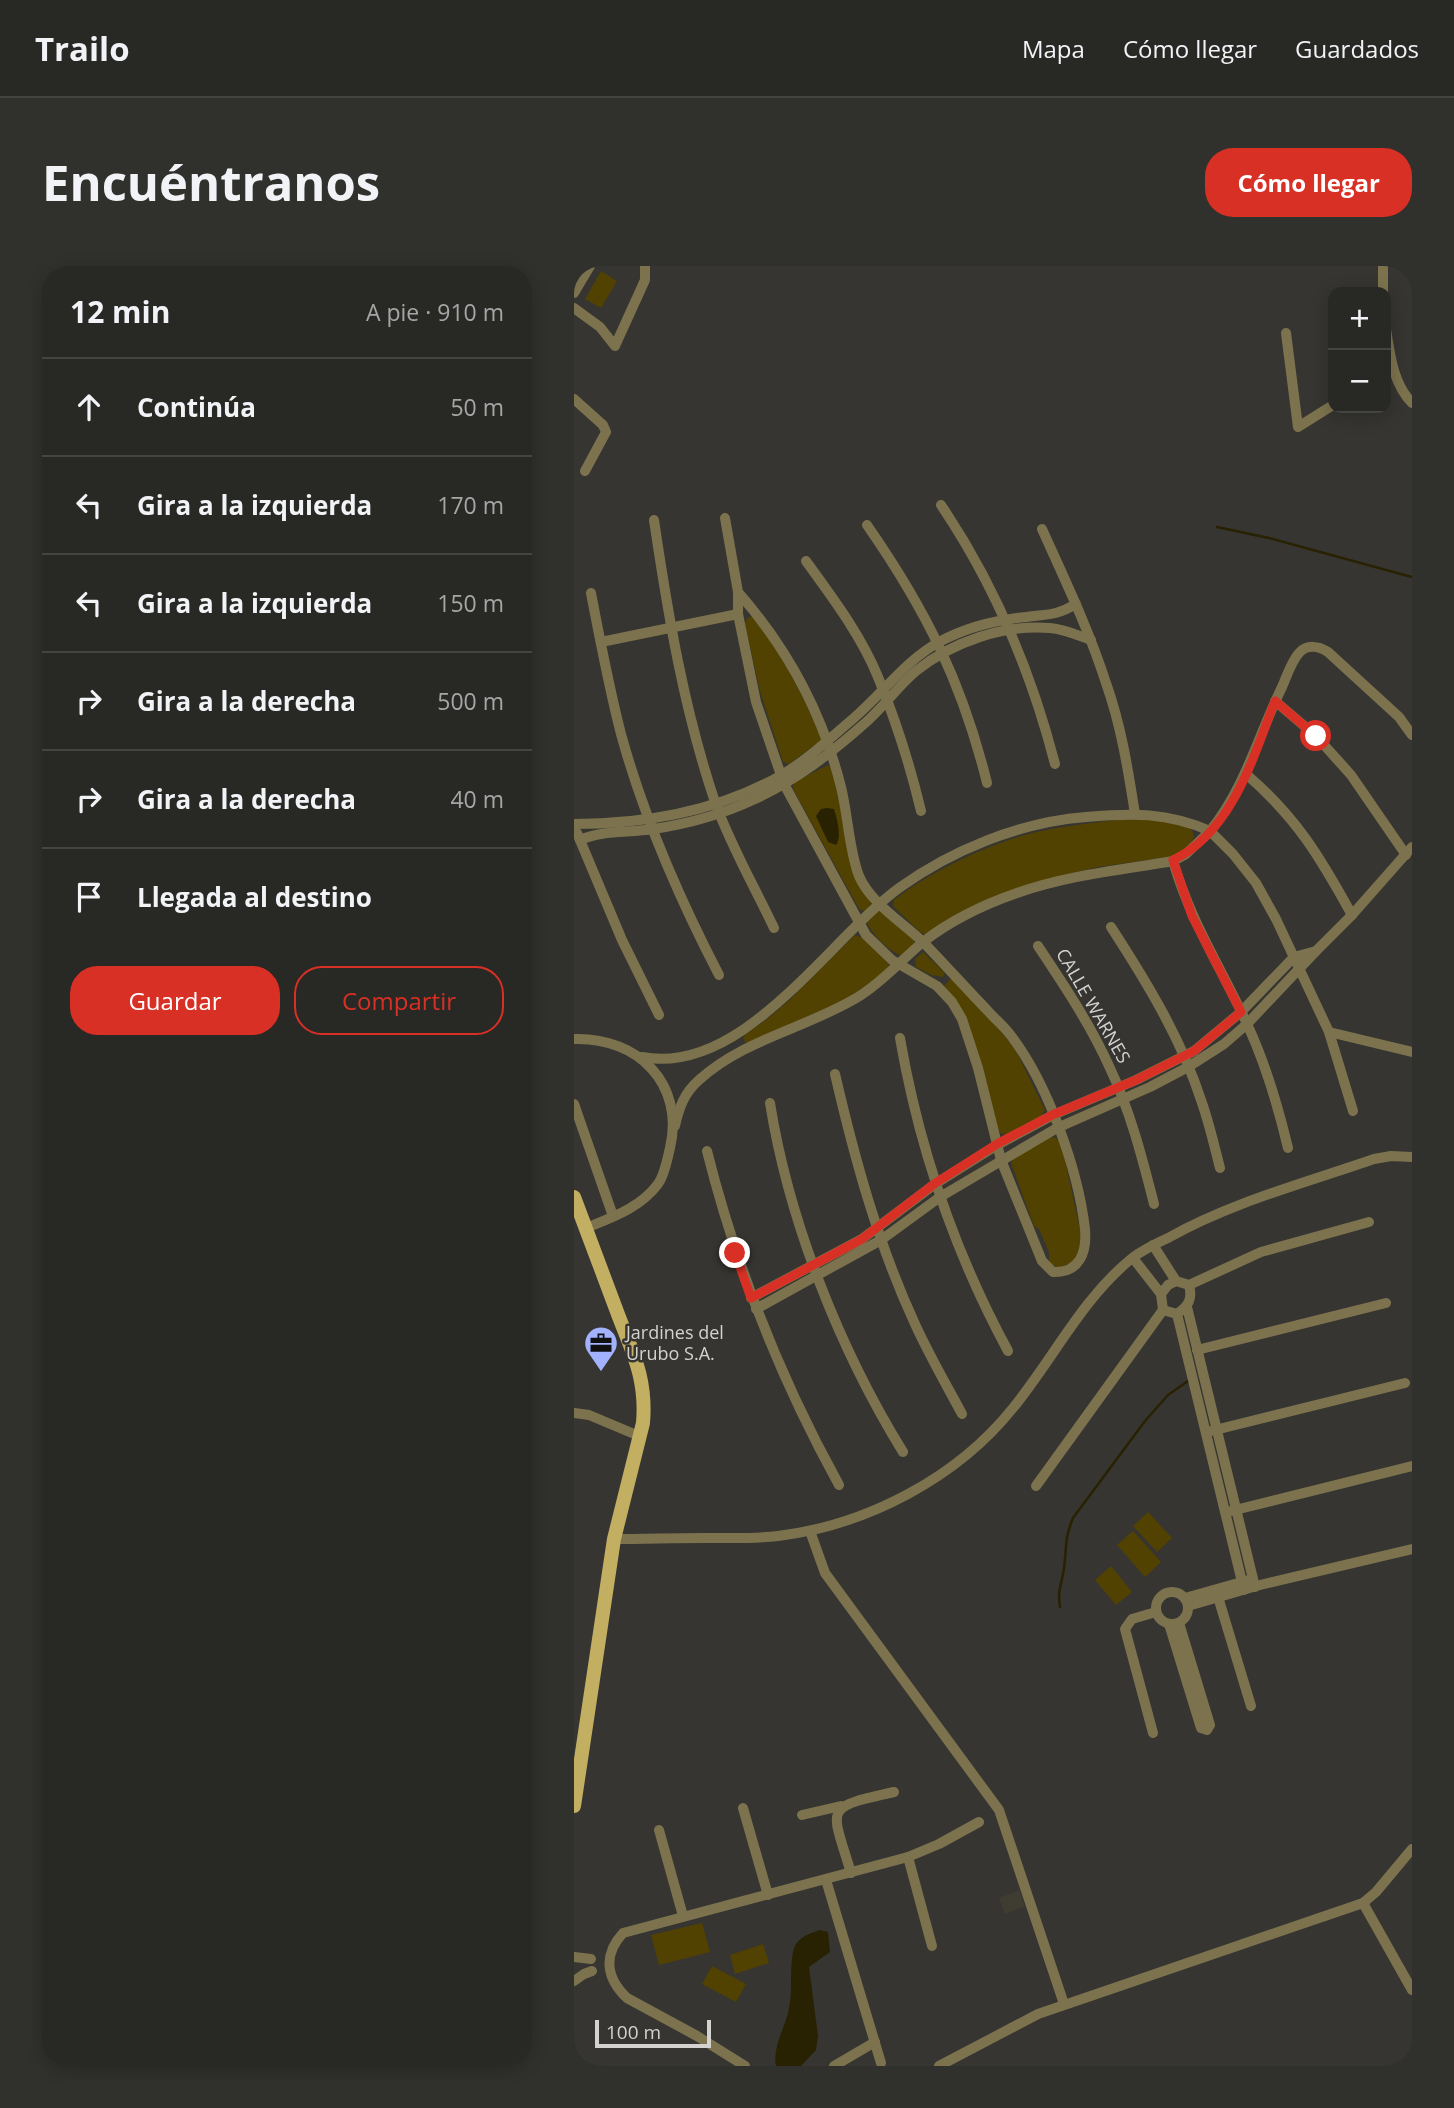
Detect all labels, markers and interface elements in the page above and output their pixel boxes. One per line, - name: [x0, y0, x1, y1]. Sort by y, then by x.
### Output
- text: Trailo: [35, 26, 130, 71]
- text: Mapa: [1022, 32, 1085, 65]
- text: Cómo llegar: [1123, 32, 1257, 65]
- text: Guardados: [1295, 32, 1419, 65]
- button: Cómo llegar: [1205, 148, 1412, 217]
- text: Encuéntranos: [42, 149, 380, 215]
- map controls: [1328, 287, 1391, 413]
- button: +: [1328, 287, 1391, 350]
- text: 12 min: [70, 291, 170, 332]
- text: A pie · 910 m: [366, 296, 504, 328]
- button: −: [1328, 350, 1391, 413]
- icon: ahead: [70, 388, 108, 426]
- text: Continúa: [137, 389, 256, 425]
- text: 50 m: [450, 391, 504, 423]
- icon: left: [70, 486, 108, 524]
- text: Gira a la izquierda: [137, 487, 372, 523]
- text: 170 m: [437, 489, 504, 521]
- icon: left: [70, 584, 108, 622]
- text: Gira a la izquierda: [137, 585, 372, 621]
- text: 150 m: [437, 587, 504, 619]
- icon: right: [70, 682, 108, 720]
- text: Gira a la derecha: [137, 683, 356, 719]
- text: 500 m: [437, 685, 504, 717]
- route start: [1300, 720, 1331, 751]
- icon: right: [70, 780, 108, 818]
- text: Gira a la derecha: [137, 781, 356, 817]
- text: 40 m: [450, 783, 504, 815]
- icon: arrive: [70, 878, 108, 916]
- text: Llegada al destino: [137, 879, 372, 915]
- street label: CALLE WARNES: [1051, 944, 1137, 1067]
- button: Guardar: [70, 966, 280, 1035]
- button: Compartir: [294, 966, 504, 1035]
- route end: [719, 1237, 750, 1268]
- place label: Jardines del Urubo S.A.: [624, 1320, 724, 1365]
- office icon: Jardines del Urubo S.A.: [582, 1324, 620, 1373]
- scale bar: [595, 2017, 710, 2049]
- text: 100 m: [606, 2019, 661, 2045]

